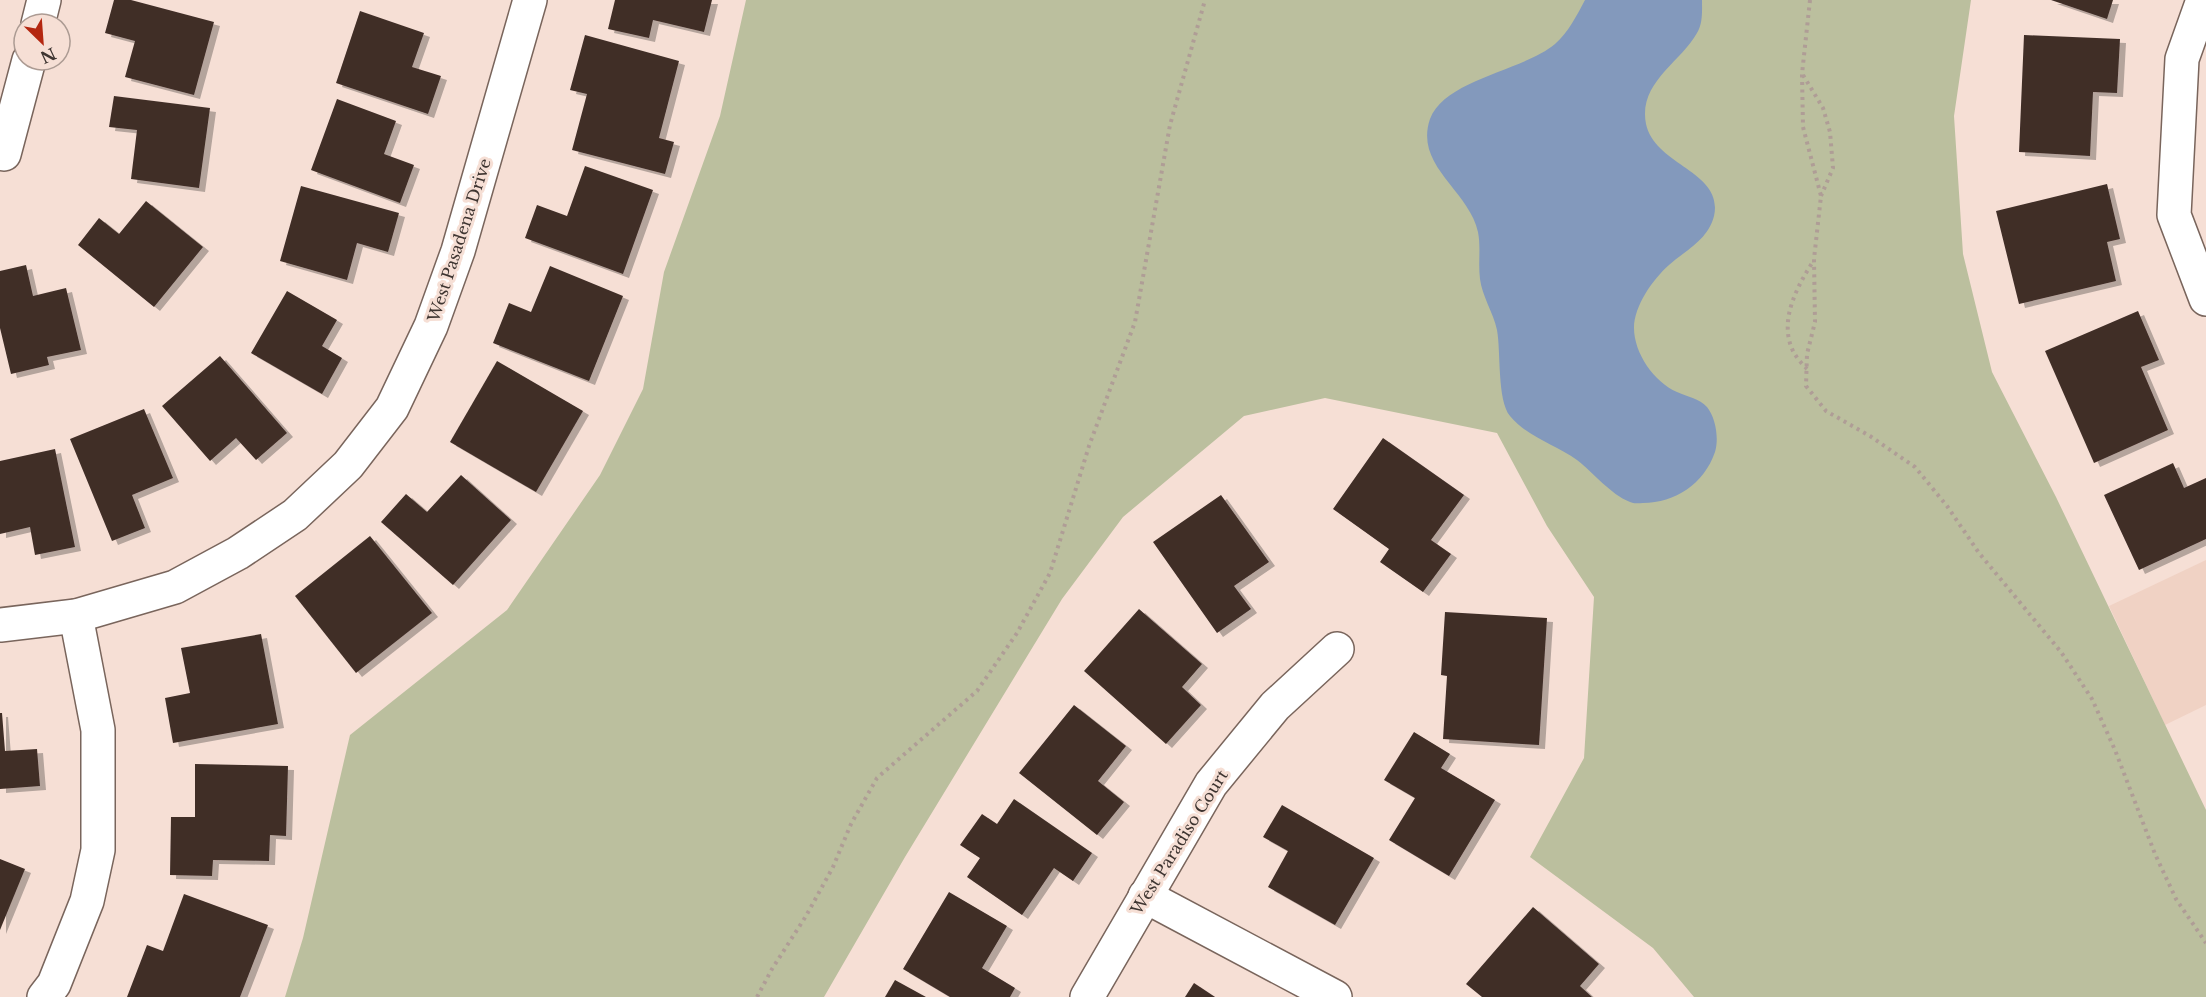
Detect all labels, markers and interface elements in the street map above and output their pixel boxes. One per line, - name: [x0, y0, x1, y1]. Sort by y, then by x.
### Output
- north arrow: [12, 12, 72, 72]
- text: N: [37, 43, 59, 68]
- street label: West Pasadena Drive: [423, 156, 495, 325]
- street label: West Paradiso Court: [1126, 766, 1232, 919]

